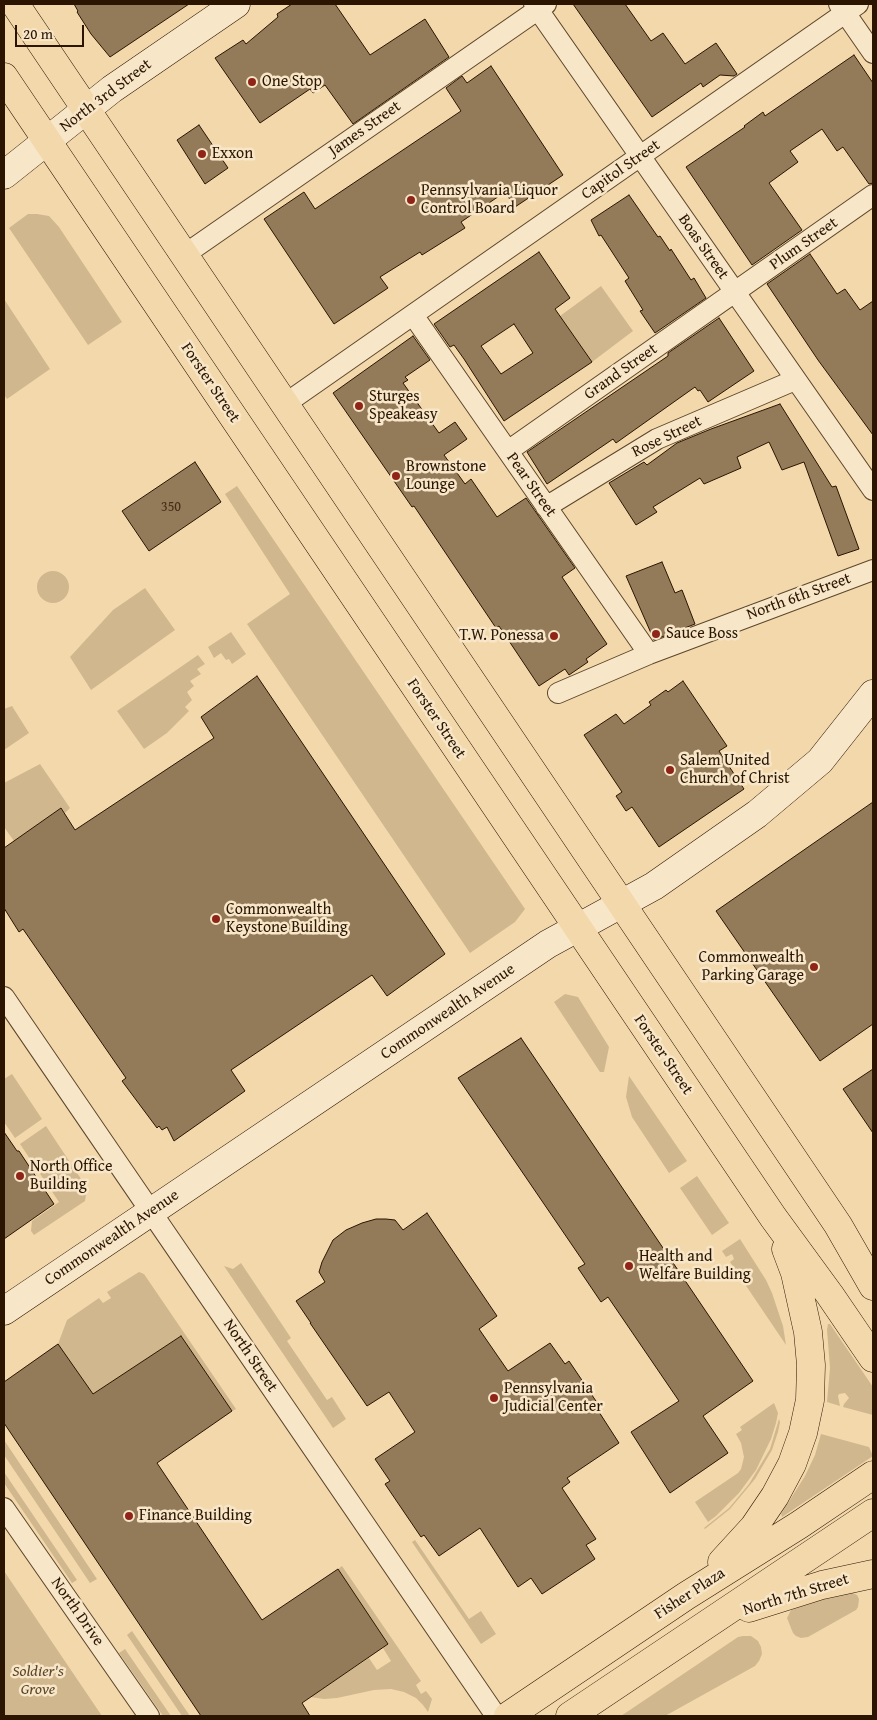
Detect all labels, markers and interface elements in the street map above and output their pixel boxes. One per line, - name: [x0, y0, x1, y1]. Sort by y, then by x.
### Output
- scale bar: [18, 15, 86, 47]
- text: 20 m: [23, 23, 53, 44]
- street label: North 3rd Street: [56, 55, 156, 137]
- place label: One Stop: [262, 72, 322, 92]
- marker: One Stop: [246, 76, 258, 88]
- street label: James Street: [325, 97, 405, 161]
- street label: Capitol Street: [578, 136, 664, 204]
- place label: Exxon: [212, 144, 253, 164]
- marker: Exxon: [196, 148, 208, 160]
- place label: Pennsylvania Liquor Control Board: [421, 181, 558, 219]
- marker: Pennsylvania Liquor Control Board: [405, 194, 417, 206]
- street label: Boas Street: [674, 211, 732, 283]
- street label: Plum Street: [766, 214, 842, 274]
- street label: Forster Street: [176, 339, 244, 427]
- street label: Grand Street: [581, 340, 661, 404]
- place label: Sturges Speakeasy: [369, 387, 438, 425]
- marker: Sturges Speakeasy: [353, 400, 365, 412]
- street label: Rose Street: [629, 412, 705, 462]
- street label: Pear Street: [502, 449, 560, 521]
- place label: Brownstone Lounge: [406, 457, 486, 495]
- marker: Brownstone Lounge: [390, 470, 402, 482]
- house number: 350: [161, 499, 181, 515]
- street label: North 6th Street: [744, 569, 854, 625]
- place label: Sauce Boss: [666, 624, 738, 644]
- place label: T.W. Ponessa: [459, 626, 544, 646]
- marker: Sauce Boss: [650, 628, 662, 640]
- marker: T.W. Ponessa: [548, 630, 560, 642]
- street label: Forster Street: [402, 675, 470, 763]
- place label: Salem United Church of Christ: [680, 751, 790, 789]
- marker: Salem United Church of Christ: [664, 764, 676, 776]
- place label: Commonwealth Keystone Building: [226, 900, 348, 938]
- marker: Commonwealth Keystone Building: [210, 913, 222, 925]
- place label: Commonwealth Parking Garage: [699, 948, 804, 986]
- street label: Commonwealth Avenue: [377, 960, 519, 1064]
- marker: Commonwealth Parking Garage: [808, 961, 820, 973]
- street label: Forster Street: [629, 1011, 697, 1099]
- place label: North Office Building: [30, 1157, 112, 1195]
- marker: North Office Building: [14, 1170, 26, 1182]
- street label: Commonwealth Avenue: [41, 1186, 183, 1290]
- place label: Health and Welfare Building: [639, 1247, 751, 1285]
- marker: Health and Welfare Building: [623, 1260, 635, 1272]
- street label: North Street: [219, 1316, 281, 1396]
- place label: Pennsylvania Judicial Center: [504, 1379, 603, 1417]
- marker: Pennsylvania Judicial Center: [488, 1392, 500, 1404]
- place label: Finance Building: [139, 1506, 252, 1526]
- marker: Finance Building: [123, 1510, 135, 1522]
- street label: Fisher Plaza: [651, 1564, 729, 1624]
- street label: North 7th Street: [741, 1570, 851, 1620]
- street label: North Drive: [46, 1574, 108, 1650]
- park label: Soldier's Grove: [12, 1662, 64, 1700]

